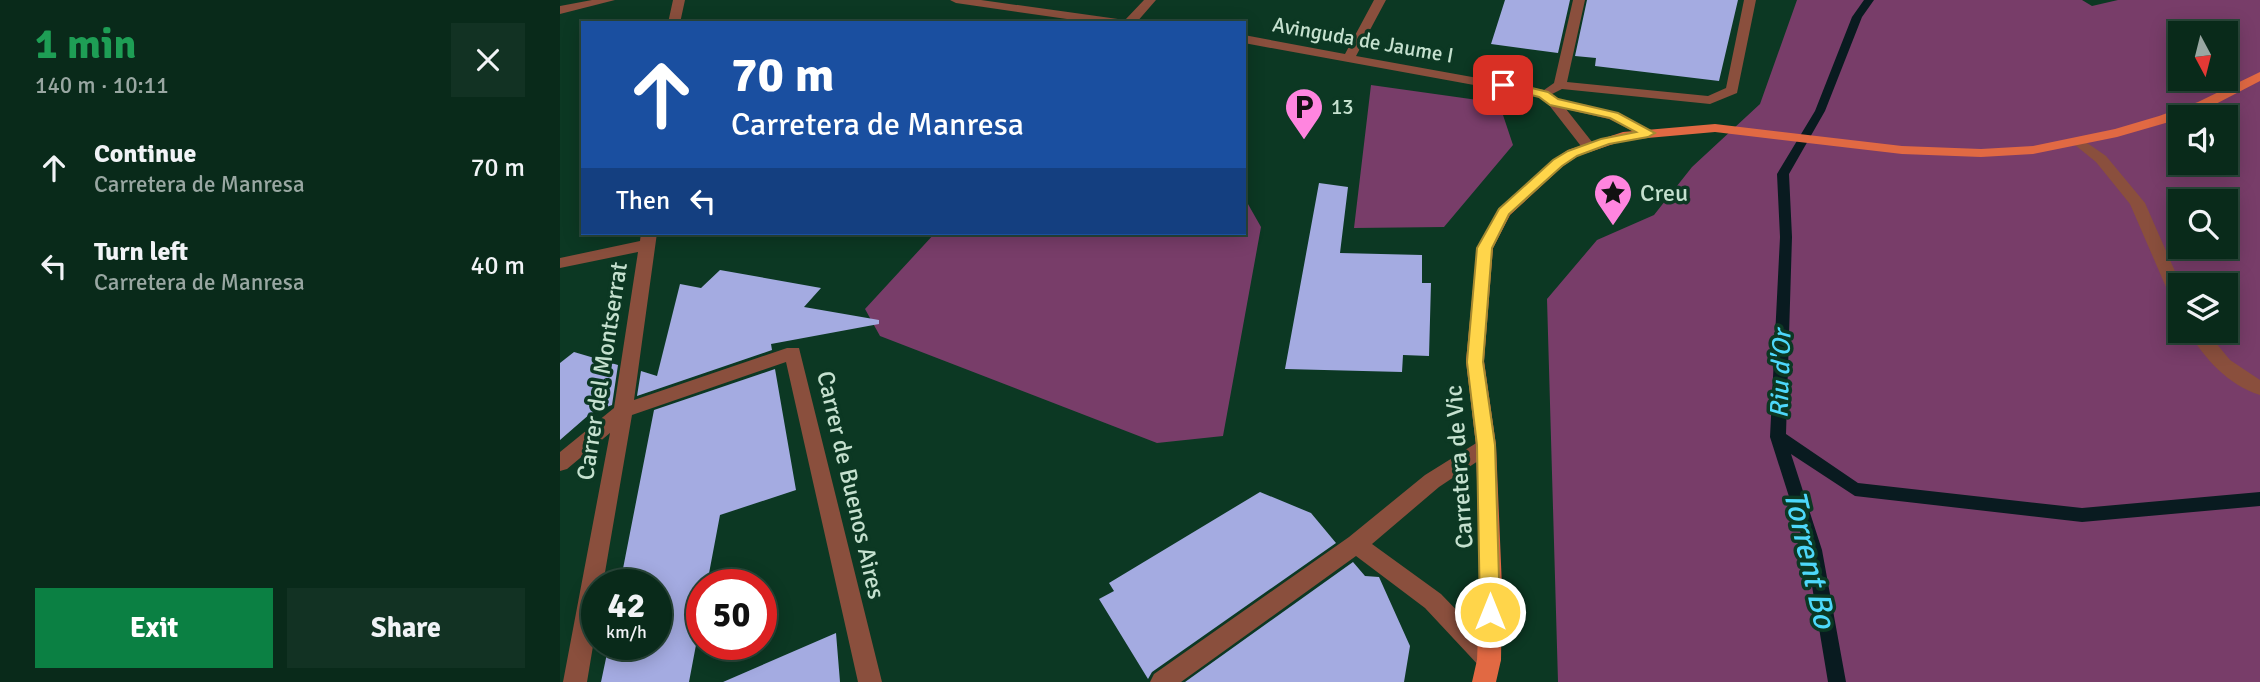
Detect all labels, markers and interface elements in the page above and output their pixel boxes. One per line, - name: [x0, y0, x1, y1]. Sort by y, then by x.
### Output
- street label: Avinguda de Jaume I: [1271, 11, 1455, 69]
- text: 1 min: [35, 19, 136, 70]
- north arrow: [2168, 21, 2238, 91]
- map controls: [2168, 21, 2238, 343]
- button: close: [451, 23, 525, 97]
- text: 70 m: [731, 45, 834, 105]
- icon: ahead: [616, 49, 707, 140]
- pin: [1473, 55, 1533, 115]
- icon: arrive: [1484, 66, 1522, 104]
- text: 140 m · 10:11: [35, 71, 169, 100]
- parking icon: 13: [1283, 86, 1325, 141]
- place label: 13: [1331, 94, 1354, 120]
- text: Carretera de Manresa: [731, 105, 1024, 144]
- button: sound: [2168, 105, 2238, 175]
- text: Continue: [94, 138, 196, 170]
- icon: ahead: [35, 149, 73, 187]
- text: 70 m: [470, 152, 525, 184]
- text: Carretera de Manresa: [94, 170, 305, 199]
- place icon: Creu: [1592, 172, 1634, 227]
- place label: Creu: [1640, 178, 1688, 208]
- icon: left: [684, 182, 722, 220]
- text: Then: [616, 185, 670, 217]
- button: search: [2168, 189, 2238, 259]
- text: Turn left: [94, 236, 188, 268]
- icon: left: [35, 247, 73, 285]
- text: 40 m: [470, 250, 525, 282]
- street label: Carrer del Montserrat: [570, 260, 634, 482]
- text: Carretera de Manresa: [94, 268, 305, 297]
- button: layers: [2168, 273, 2238, 343]
- water label: Riu d'Or: [1763, 326, 1799, 419]
- street label: Carrer de Buenos Aires: [810, 368, 892, 602]
- street label: Carretera de Vic: [1438, 384, 1480, 550]
- water label: Torrent Bo: [1775, 486, 1845, 633]
- speed limit sign: 50: [686, 569, 777, 660]
- position arrow: [1453, 575, 1527, 649]
- text: 42: [608, 584, 645, 627]
- button: Exit: [35, 588, 273, 668]
- button: Share: [287, 588, 525, 668]
- text: km/h: [606, 621, 647, 643]

